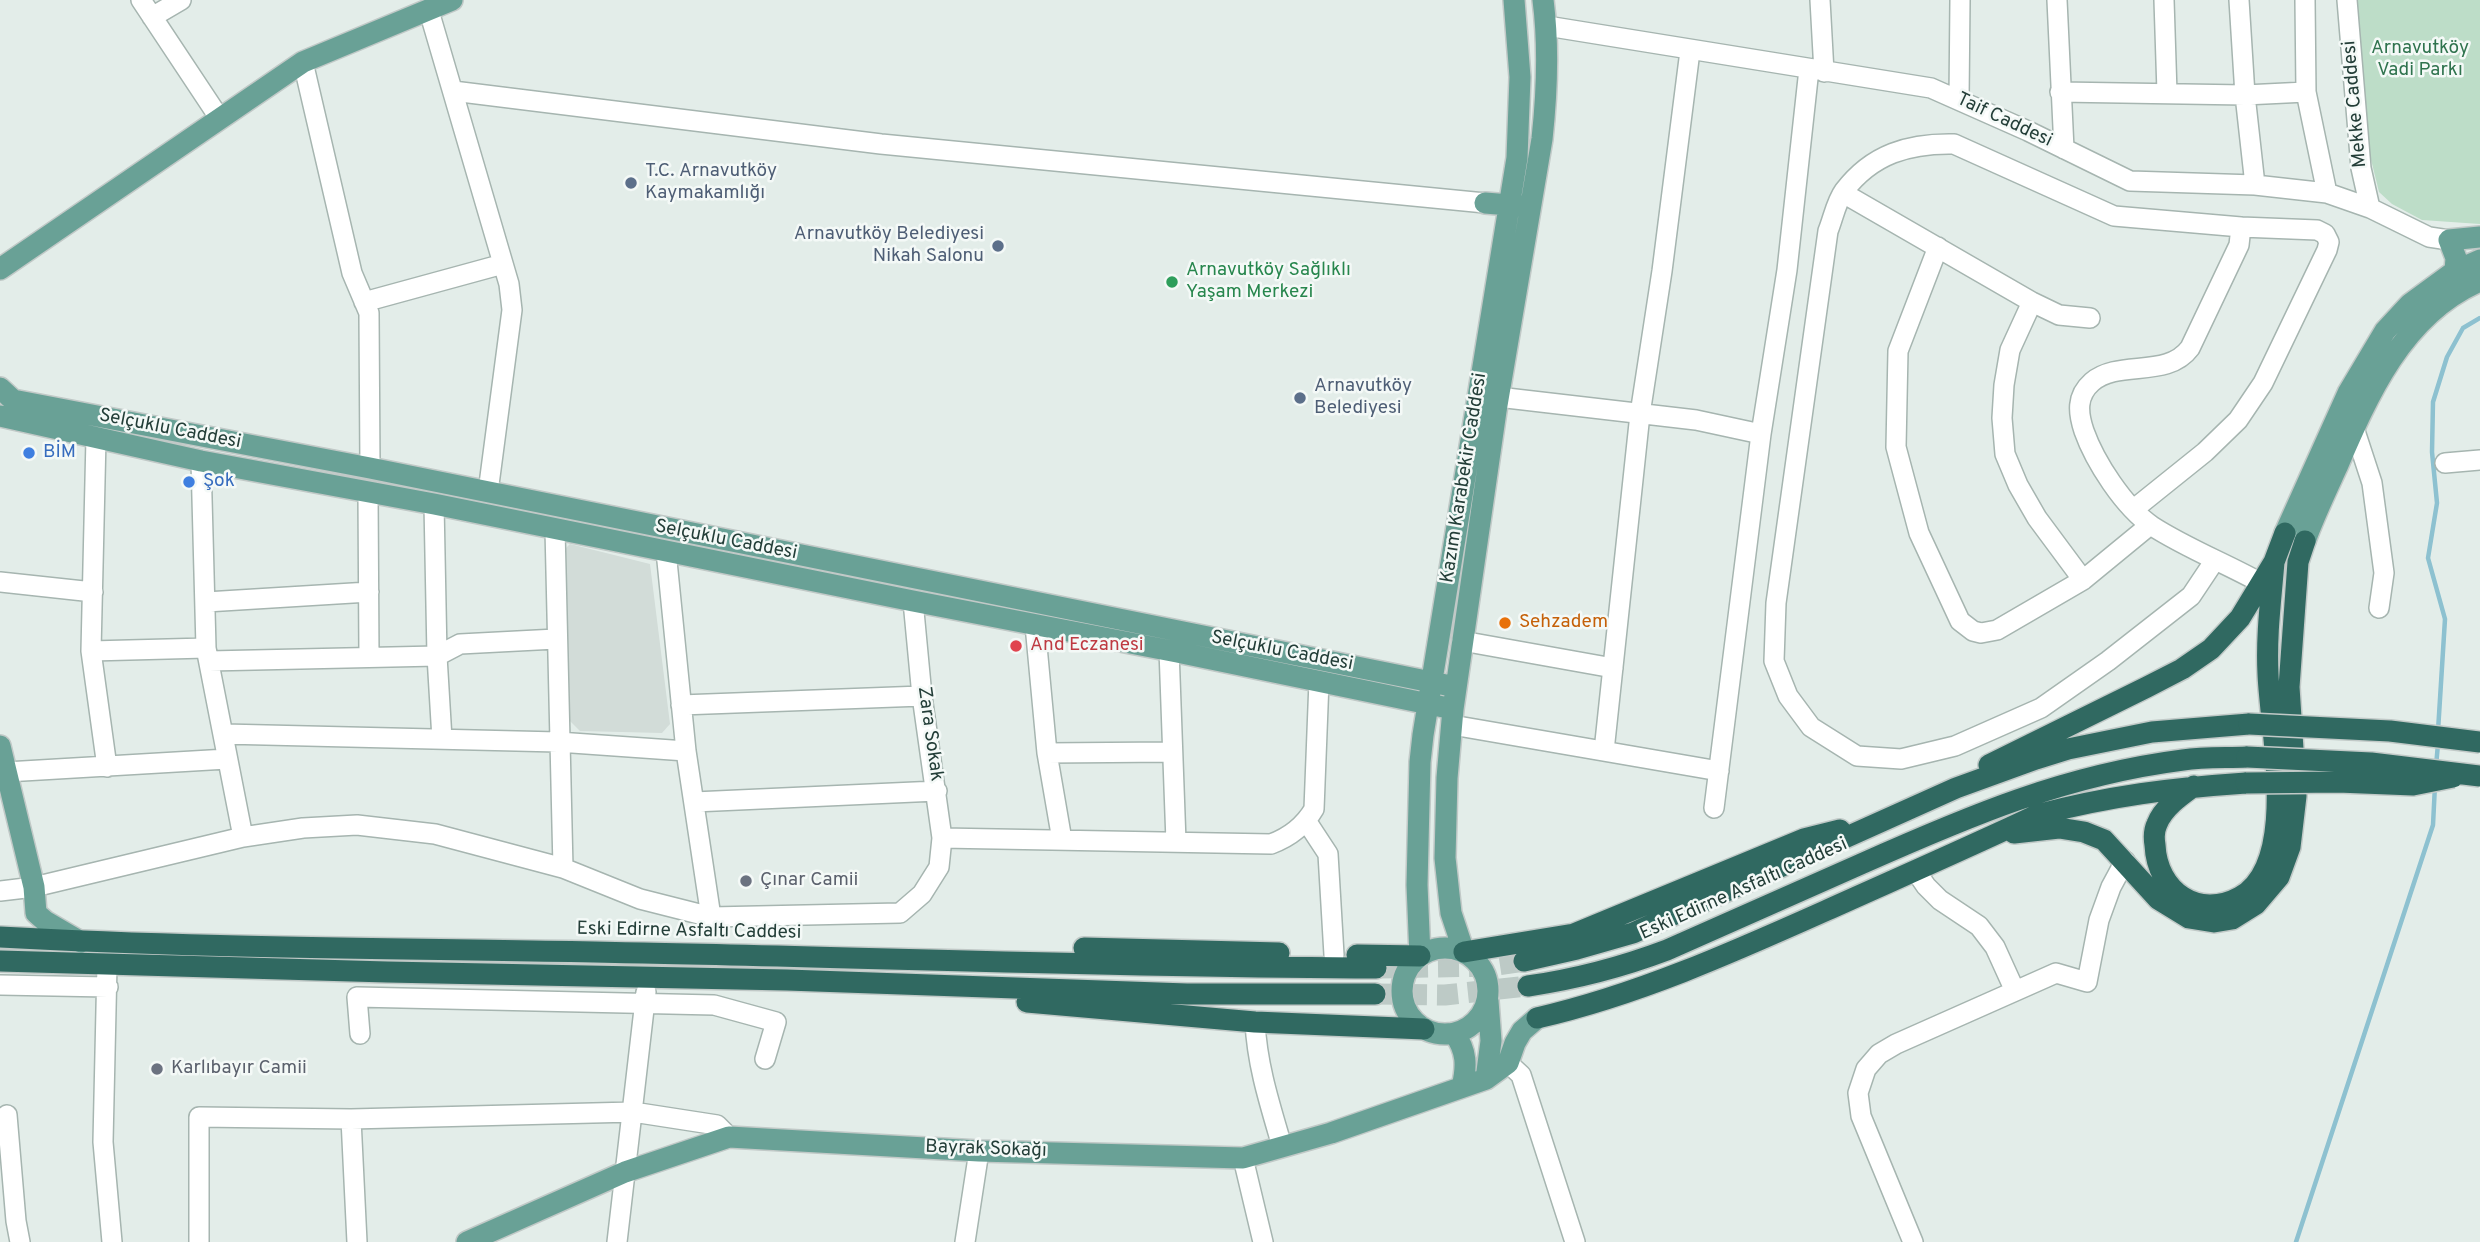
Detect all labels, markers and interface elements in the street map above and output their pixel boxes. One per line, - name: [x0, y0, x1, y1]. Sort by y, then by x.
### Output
- park label: Arnavutköy Vadi Parkı: [2371, 38, 2469, 82]
- street label: Mekke Caddesi: [2339, 39, 2373, 169]
- street label: Taif Caddesi: [1952, 89, 2056, 153]
- place label: T.C. Arnavutköy Kaymakamlığı: [645, 161, 777, 205]
- marker: T.C. Arnavutköy Kaymakamlığı: [623, 175, 639, 191]
- place label: Arnavutköy Belediyesi Nikah Salonu: [794, 224, 984, 268]
- marker: Arnavutköy Belediyesi Nikah Salonu: [990, 238, 1006, 254]
- place label: Arnavutköy Sağlıklı Yaşam Merkezi: [1186, 260, 1351, 304]
- marker: Arnavutköy Sağlıklı Yaşam Merkezi: [1164, 274, 1180, 290]
- street label: Kazım Karabekir Caddesi: [1437, 371, 1493, 585]
- place label: Arnavutköy Belediyesi: [1314, 376, 1412, 420]
- marker: Arnavutköy Belediyesi: [1292, 390, 1308, 406]
- street label: Selçuklu Caddesi: [97, 405, 243, 455]
- place label: BİM: [43, 442, 76, 464]
- marker: BİM: [21, 445, 37, 461]
- place label: Şok: [203, 471, 235, 493]
- marker: Şok: [181, 474, 197, 490]
- street label: Selçuklu Caddesi: [653, 516, 799, 566]
- place label: Sehzadem: [1519, 612, 1608, 634]
- marker: Sehzadem: [1497, 615, 1513, 631]
- street label: Selçuklu Caddesi: [1209, 627, 1355, 677]
- place label: And Eczanesi: [1030, 635, 1144, 657]
- marker: And Eczanesi: [1008, 638, 1024, 654]
- street label: Zara Sokak: [911, 685, 947, 783]
- street label: Eski Edirne Asfaltı Caddesi: [1637, 834, 1851, 946]
- place label: Çınar Camii: [760, 870, 858, 892]
- marker: Çınar Camii: [738, 873, 754, 889]
- street label: Eski Edirne Asfaltı Caddesi: [576, 919, 802, 945]
- place label: Karlıbayır Camii: [171, 1058, 307, 1080]
- marker: Karlıbayır Camii: [149, 1061, 165, 1077]
- street label: Bayrak Sokağı: [925, 1136, 1047, 1164]

